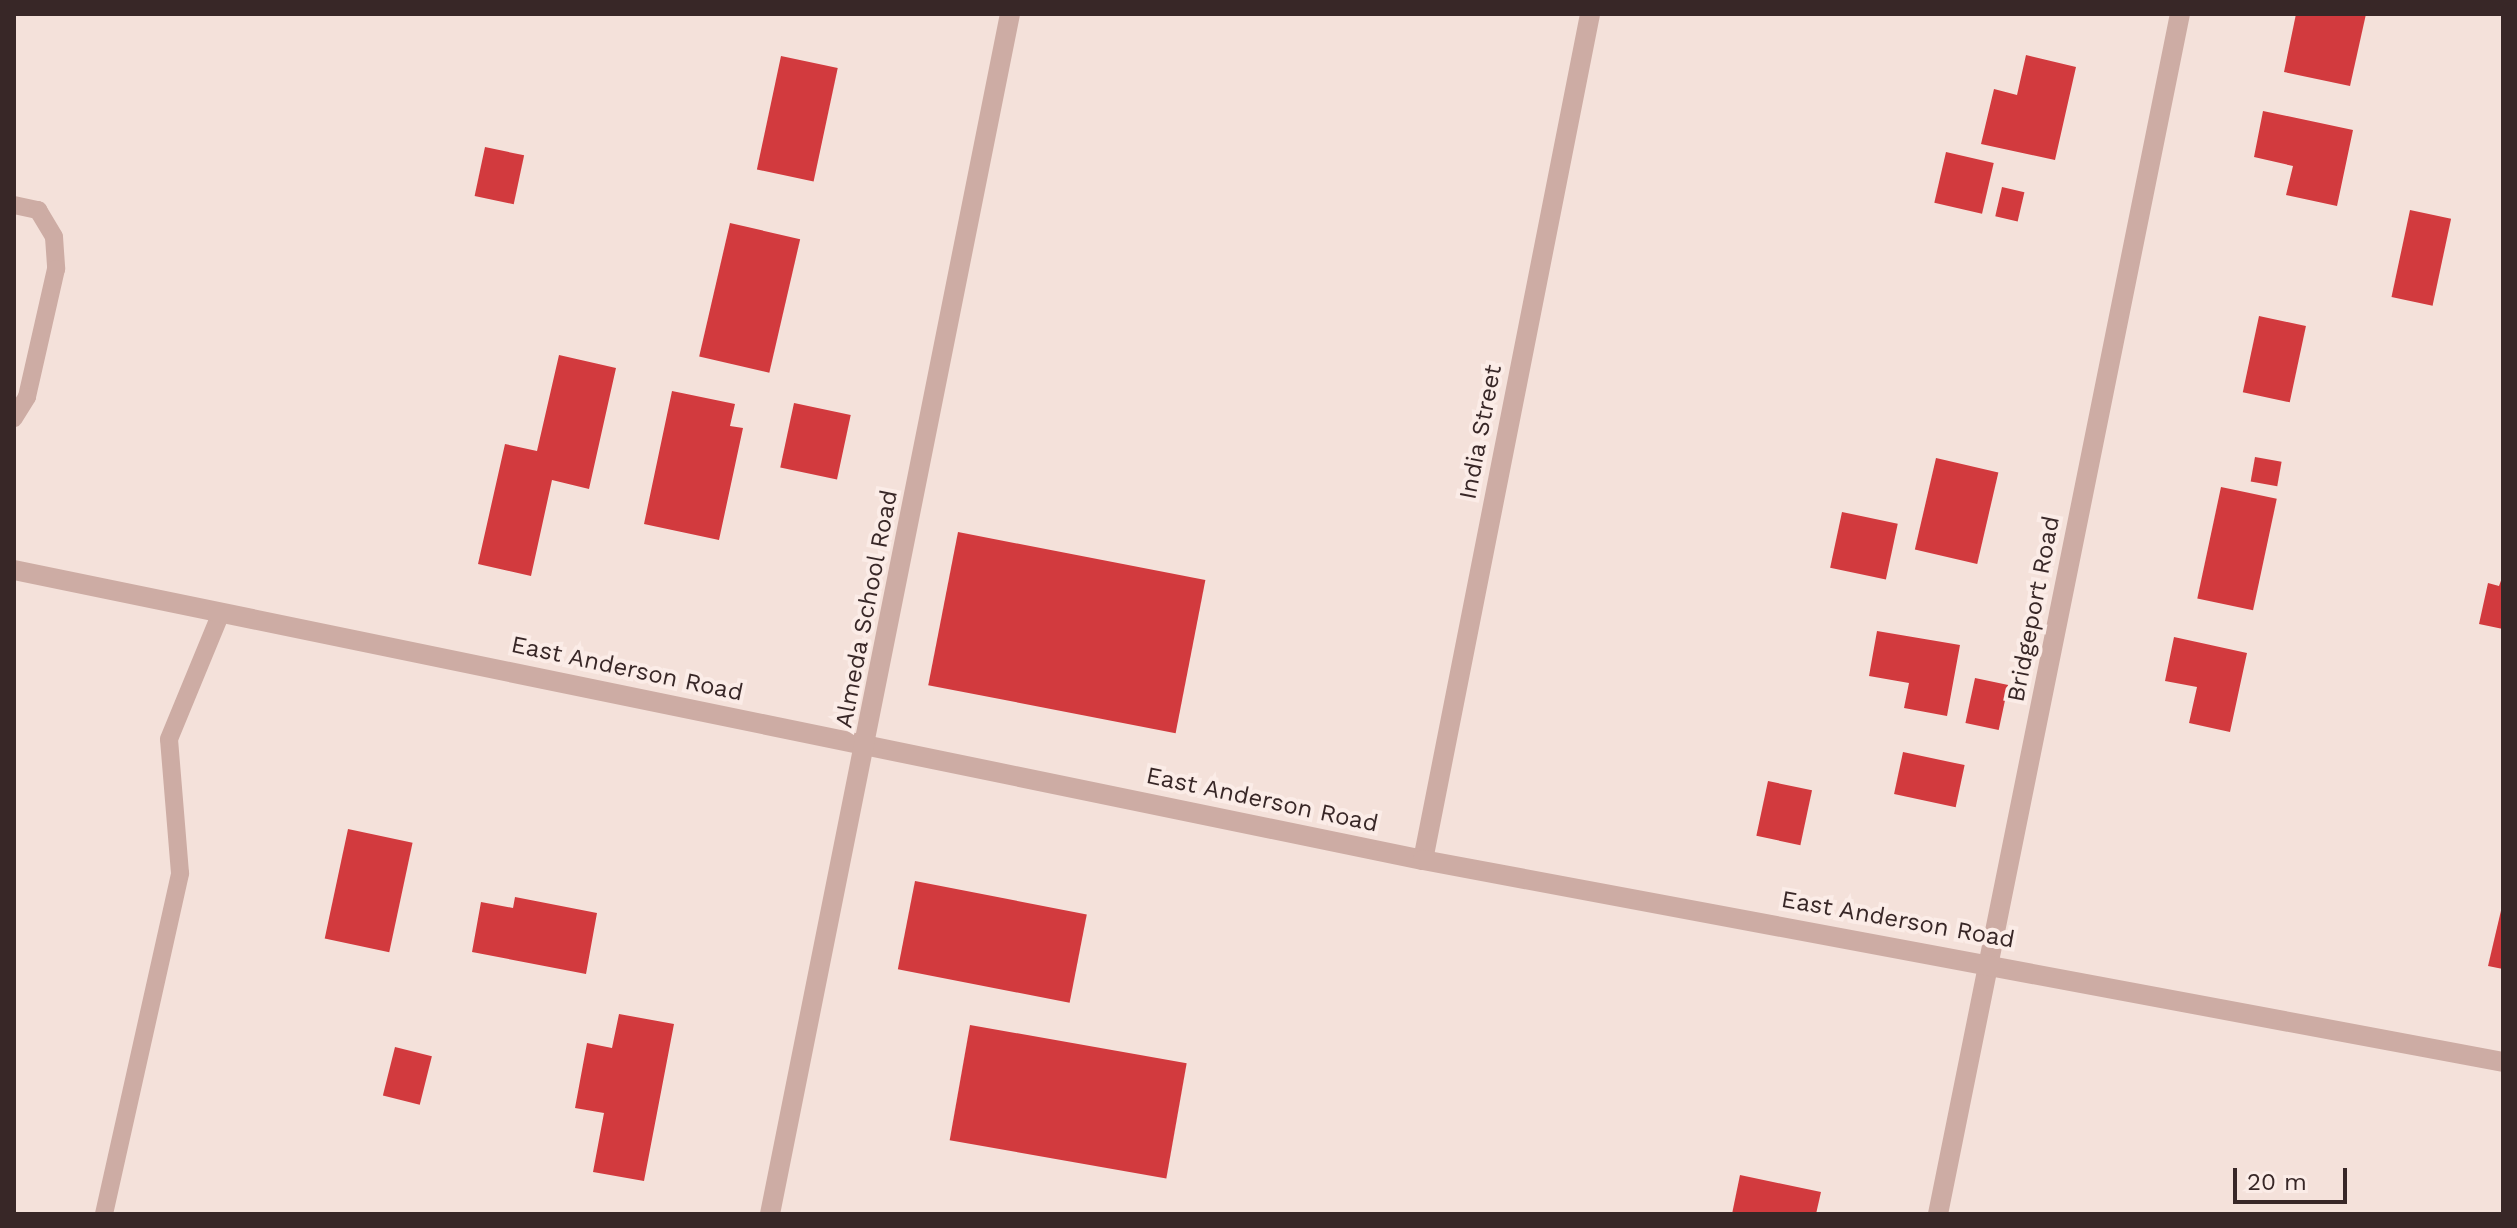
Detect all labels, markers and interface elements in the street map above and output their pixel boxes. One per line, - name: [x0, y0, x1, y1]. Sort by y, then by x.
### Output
- street label: India Street: [1454, 362, 1508, 502]
- street label: Almeda School Road: [830, 487, 904, 731]
- street label: Bridgeport Road: [2002, 514, 2066, 704]
- street label: East Anderson Road: [508, 630, 746, 708]
- street label: East Anderson Road: [1143, 761, 1381, 839]
- street label: East Anderson Road: [1779, 885, 2017, 955]
- scale bar: [2237, 1152, 2351, 1202]
- text: 20 m: [2247, 1168, 2307, 1196]

